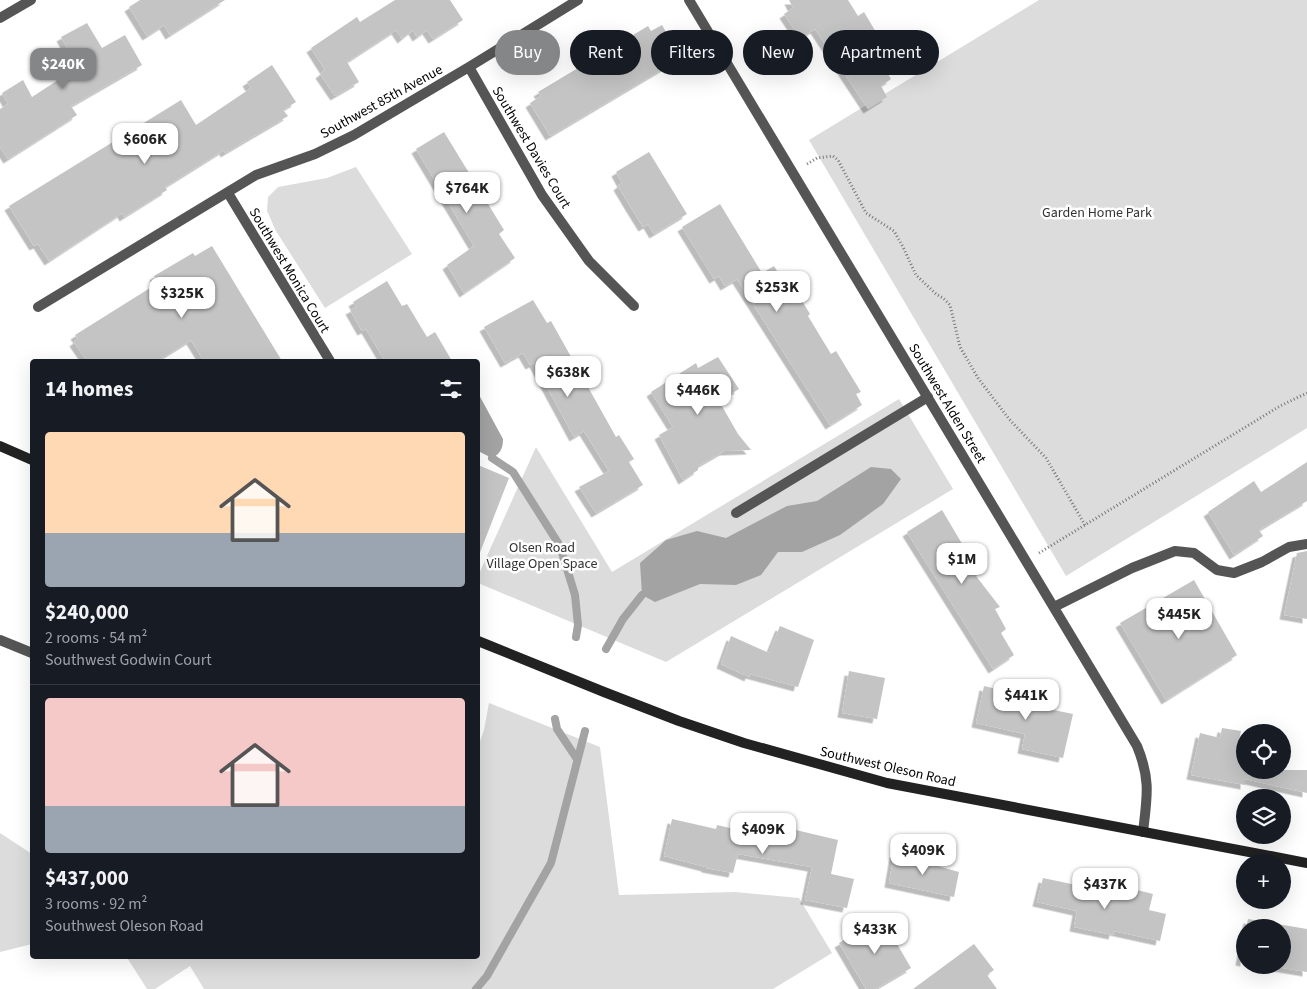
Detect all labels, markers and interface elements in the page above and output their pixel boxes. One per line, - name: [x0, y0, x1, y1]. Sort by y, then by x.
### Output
- chip: Buy: [495, 30, 560, 75]
- chip: Rent: [570, 30, 641, 75]
- chip: Filters: [651, 30, 733, 75]
- chip: New: [743, 30, 813, 75]
- chip: Apartment: [823, 30, 939, 75]
- pin: $240K: [28, 48, 98, 90]
- text: $240K: [41, 53, 85, 75]
- street label: Southwest 85th Avenue: [317, 60, 446, 144]
- street label: Southwest Davies Court: [487, 83, 576, 213]
- pin: $606K: [110, 122, 180, 165]
- text: $606K: [123, 128, 167, 150]
- pin: $764K: [432, 172, 502, 214]
- text: $764K: [445, 177, 489, 199]
- park label: Garden Home Park: [1042, 203, 1152, 223]
- street label: Southwest Monica Court: [244, 204, 335, 337]
- pin: $253K: [742, 270, 812, 313]
- pin: $325K: [147, 276, 217, 319]
- text: $253K: [755, 276, 799, 298]
- text: $325K: [160, 282, 204, 304]
- street label: Southwest Alden Street: [903, 340, 991, 467]
- pin: $638K: [533, 356, 603, 398]
- text: $638K: [546, 361, 590, 383]
- text: 14 homes: [45, 374, 133, 404]
- pin: $446K: [663, 374, 733, 416]
- icon: filters: [437, 375, 465, 403]
- text: $446K: [676, 379, 720, 401]
- icon: home: [210, 465, 300, 555]
- park label: Olsen Road Village Open Space: [486, 538, 598, 574]
- pin: $1M: [938, 542, 986, 585]
- text: $1M: [947, 548, 977, 570]
- text: $240,000: [45, 597, 129, 627]
- pin: $445K: [1144, 598, 1214, 640]
- text: $445K: [1157, 603, 1201, 625]
- text: 2 rooms · 54 m²: [45, 627, 147, 649]
- text: Southwest Godwin Court: [45, 649, 212, 671]
- pin: $441K: [991, 678, 1061, 721]
- text: $441K: [1004, 684, 1048, 706]
- map controls: [1236, 724, 1291, 974]
- button: locate: [1236, 724, 1291, 779]
- icon: home: [210, 730, 300, 820]
- street label: Southwest Oleson Road: [818, 742, 958, 792]
- button: layers: [1236, 789, 1291, 844]
- pin: $409K: [728, 812, 798, 855]
- text: $409K: [741, 818, 785, 840]
- pin: $409K: [888, 834, 958, 876]
- text: $409K: [901, 839, 945, 861]
- button: +: [1236, 854, 1291, 909]
- text: $437,000: [45, 863, 129, 893]
- pin: $437K: [1070, 868, 1140, 910]
- text: $437K: [1083, 873, 1127, 895]
- text: 3 rooms · 92 m²: [45, 893, 147, 915]
- pin: $433K: [840, 912, 910, 955]
- text: Southwest Oleson Road: [45, 915, 204, 937]
- text: $433K: [853, 918, 897, 940]
- button: −: [1236, 919, 1291, 974]

